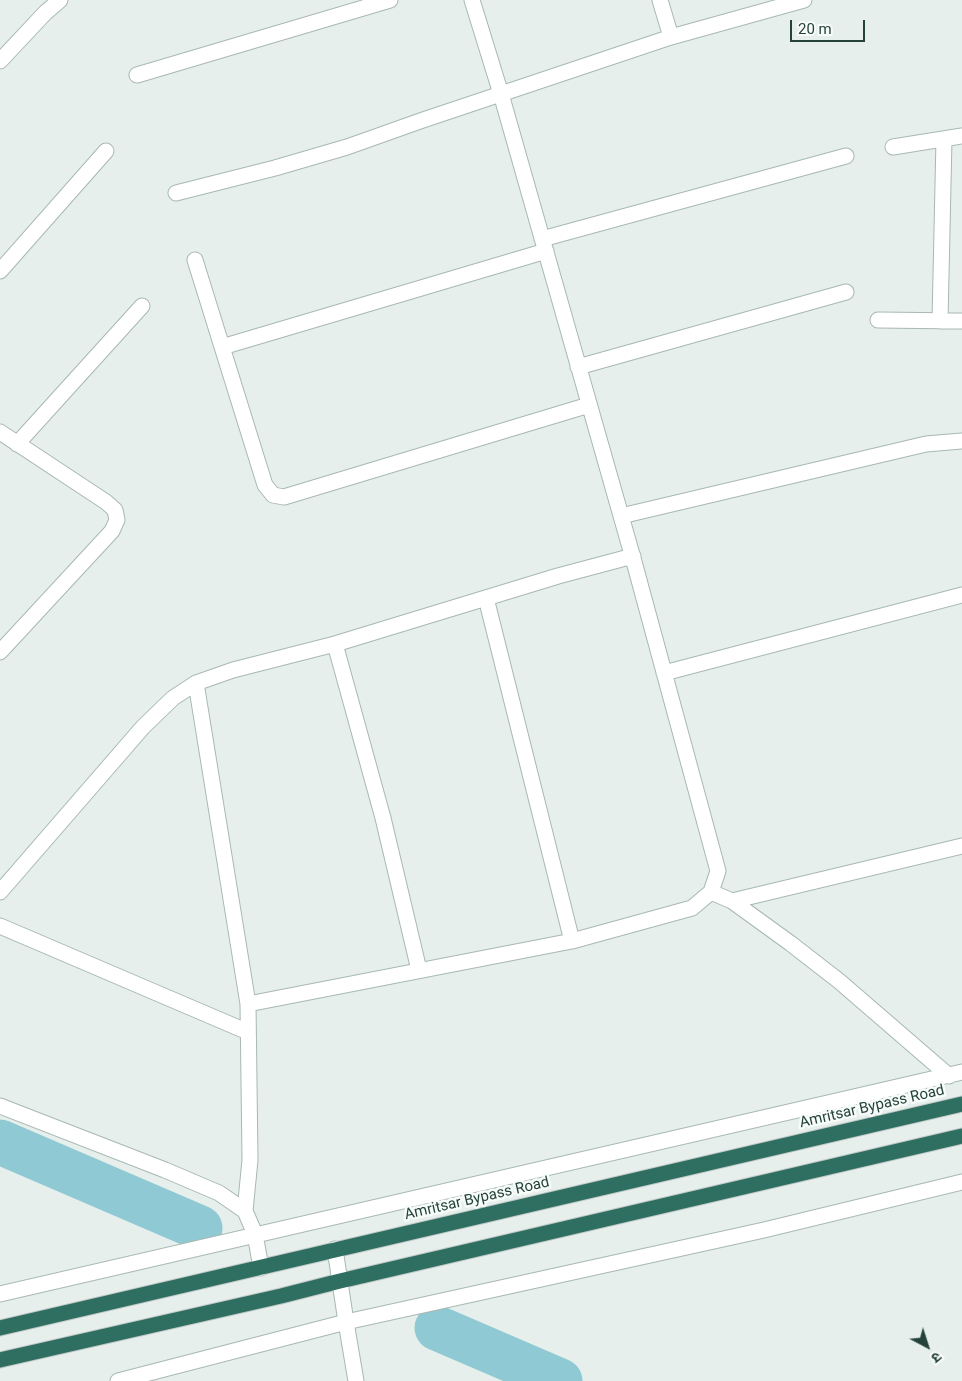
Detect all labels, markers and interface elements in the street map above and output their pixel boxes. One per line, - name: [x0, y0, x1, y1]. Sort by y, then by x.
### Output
- scale bar: [792, 10, 867, 42]
- text: 20 m: [798, 20, 832, 38]
- street label: Amritsar Bypass Road: [798, 1082, 946, 1132]
- street label: Amritsar Bypass Road: [403, 1174, 551, 1224]
- north arrow: [902, 1321, 952, 1371]
- text: उ: [928, 1349, 945, 1366]

